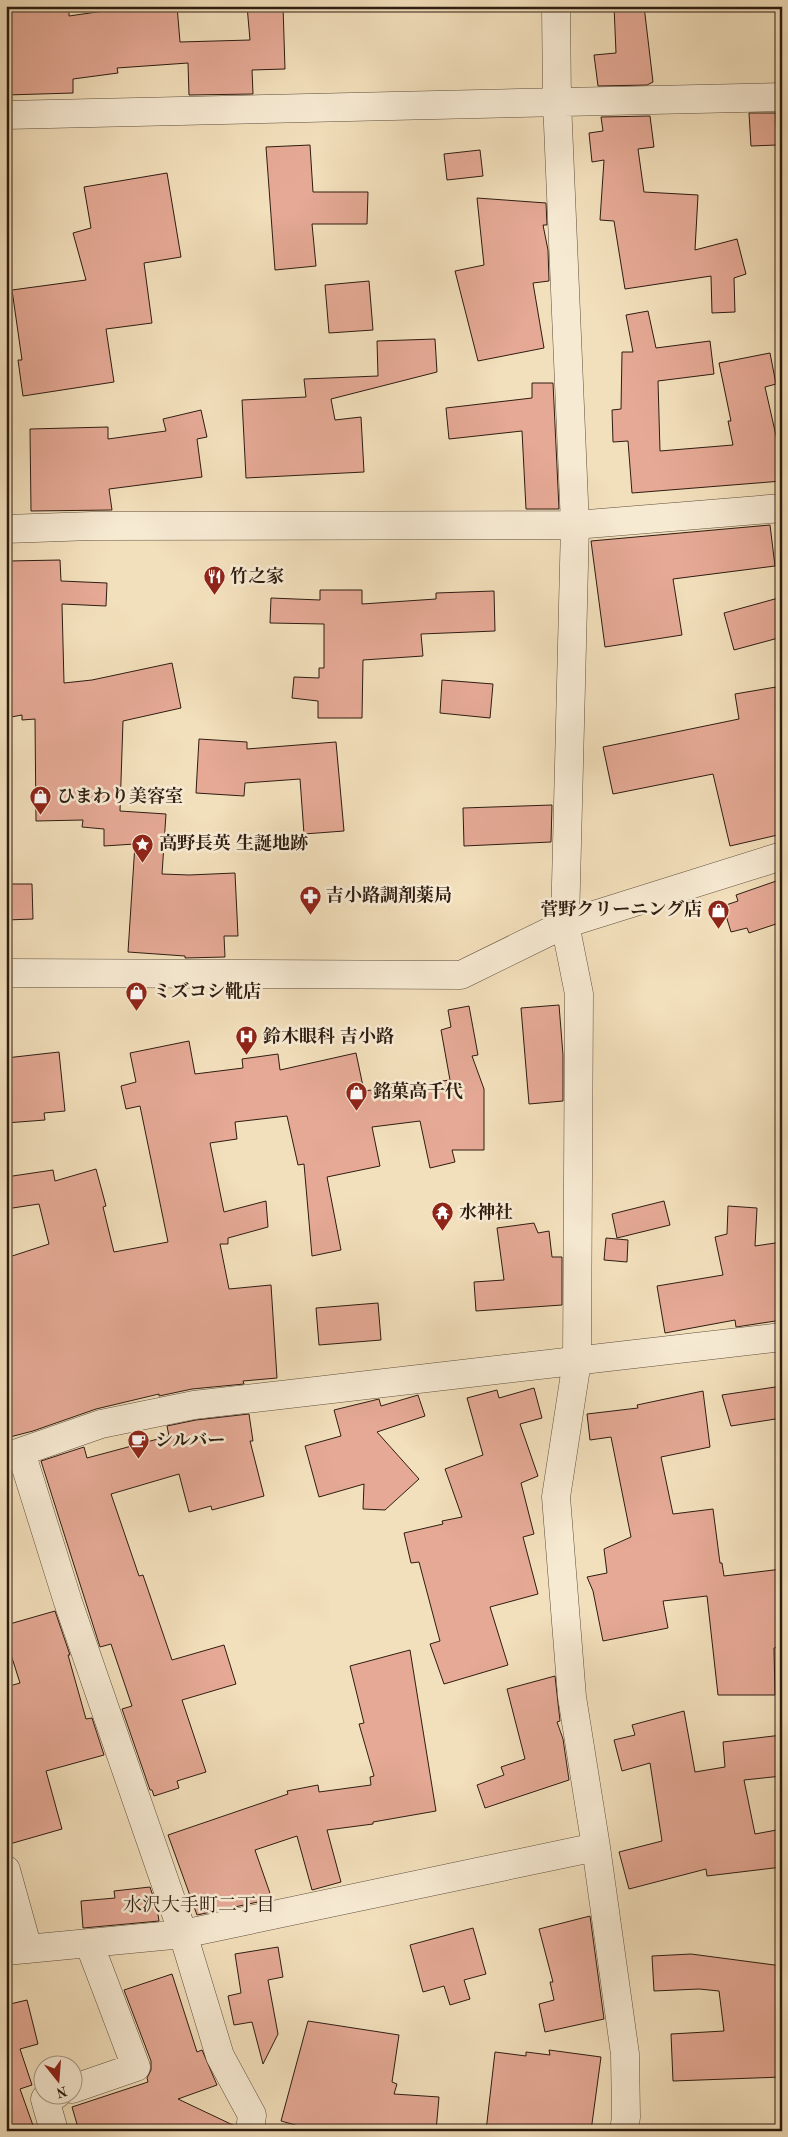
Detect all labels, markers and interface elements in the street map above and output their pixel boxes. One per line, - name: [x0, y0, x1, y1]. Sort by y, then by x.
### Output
- restaurant icon: 竹之家: [202, 565, 226, 596]
- place label: 竹之家: [230, 566, 284, 586]
- shop icon: ひまわり美容室: [29, 785, 53, 816]
- place label: ひまわり美容室: [57, 786, 183, 806]
- place icon: 高野長英 生誕地跡: [131, 832, 155, 863]
- place label: 高野長英 生誕地跡: [159, 833, 308, 853]
- pharmacy icon: 吉小路調剤薬局: [298, 884, 322, 915]
- place label: 吉小路調剤薬局: [326, 885, 452, 905]
- shop icon: 菅野クリーニング店: [706, 898, 730, 929]
- place label: 菅野クリーニング店: [540, 899, 702, 919]
- shop icon: ミズコシ靴店: [125, 980, 149, 1011]
- place label: ミズコシ靴店: [153, 981, 261, 1001]
- hospital icon: 鈴木眼科 吉小路: [235, 1025, 259, 1056]
- place label: 鈴木眼科 吉小路: [263, 1026, 394, 1046]
- shop icon: 銘菓高千代: [345, 1080, 369, 1111]
- place label: 銘菓高千代: [373, 1081, 463, 1101]
- temple icon: 水神社: [431, 1201, 455, 1232]
- place label: 水神社: [459, 1202, 513, 1222]
- cafe icon: シルバー: [127, 1429, 151, 1460]
- place label: シルバー: [155, 1432, 225, 1450]
- district label: 水沢大手町二丁目: [123, 1894, 275, 1916]
- north arrow: [32, 2054, 82, 2104]
- text: N: [54, 2083, 69, 2100]

